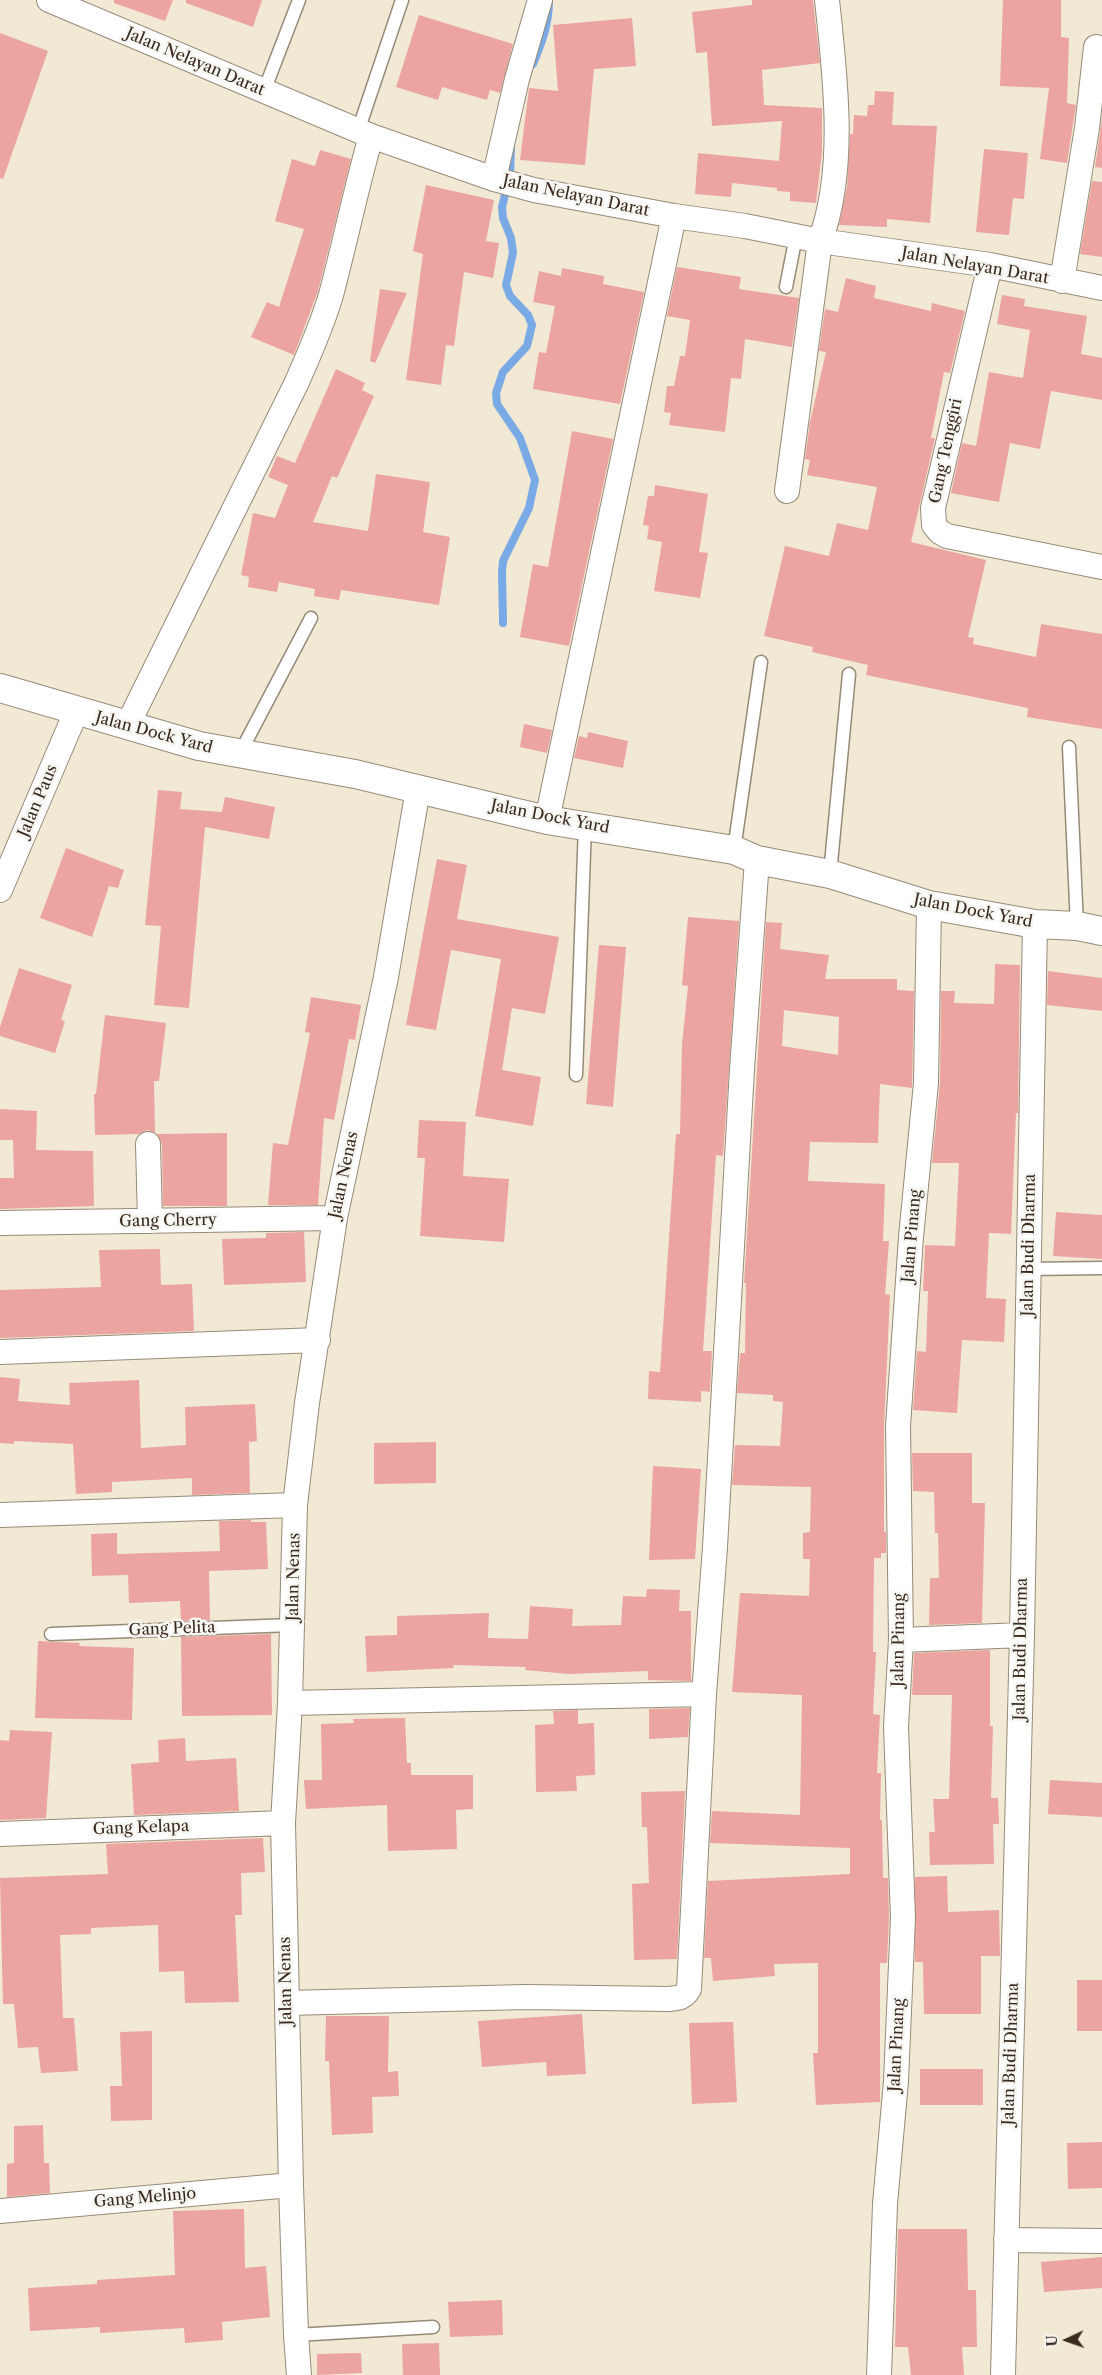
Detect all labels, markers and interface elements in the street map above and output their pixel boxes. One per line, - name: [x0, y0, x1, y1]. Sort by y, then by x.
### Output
- street label: Jalan Nelayan Darat: [123, 24, 267, 100]
- street label: Jalan Nelayan Darat: [501, 171, 651, 221]
- street label: Jalan Nelayan Darat: [900, 244, 1050, 288]
- street label: Gang Tenggiri: [926, 397, 966, 505]
- street label: Jalan Dock Yard: [93, 708, 215, 758]
- street label: Jalan Paus: [14, 762, 62, 840]
- street label: Jalan Dock Yard: [489, 796, 611, 838]
- street label: Jalan Dock Yard: [912, 890, 1034, 932]
- street label: Jalan Nenas: [325, 1130, 363, 1220]
- street label: Jalan Budi Dharma: [1018, 1174, 1040, 1316]
- street label: Jalan Pinang: [898, 1188, 926, 1284]
- street label: Gang Cherry: [119, 1211, 217, 1231]
- street label: Jalan Nenas: [284, 1533, 304, 1621]
- street label: Jalan Budi Dharma: [1010, 1578, 1032, 1720]
- street label: Jalan Pinang: [889, 1593, 909, 1687]
- street label: Gang Pelita: [128, 1618, 216, 1640]
- street label: Gang Kelapa: [92, 1817, 190, 1839]
- street label: Jalan Nenas: [276, 1937, 296, 2025]
- street label: Jalan Budi Dharma: [999, 1982, 1023, 2126]
- street label: Jalan Pinang: [885, 1998, 909, 2092]
- street label: Gang Melinjo: [93, 2184, 197, 2212]
- north arrow: [1042, 2315, 1092, 2365]
- text: U: [1043, 2335, 1061, 2347]

